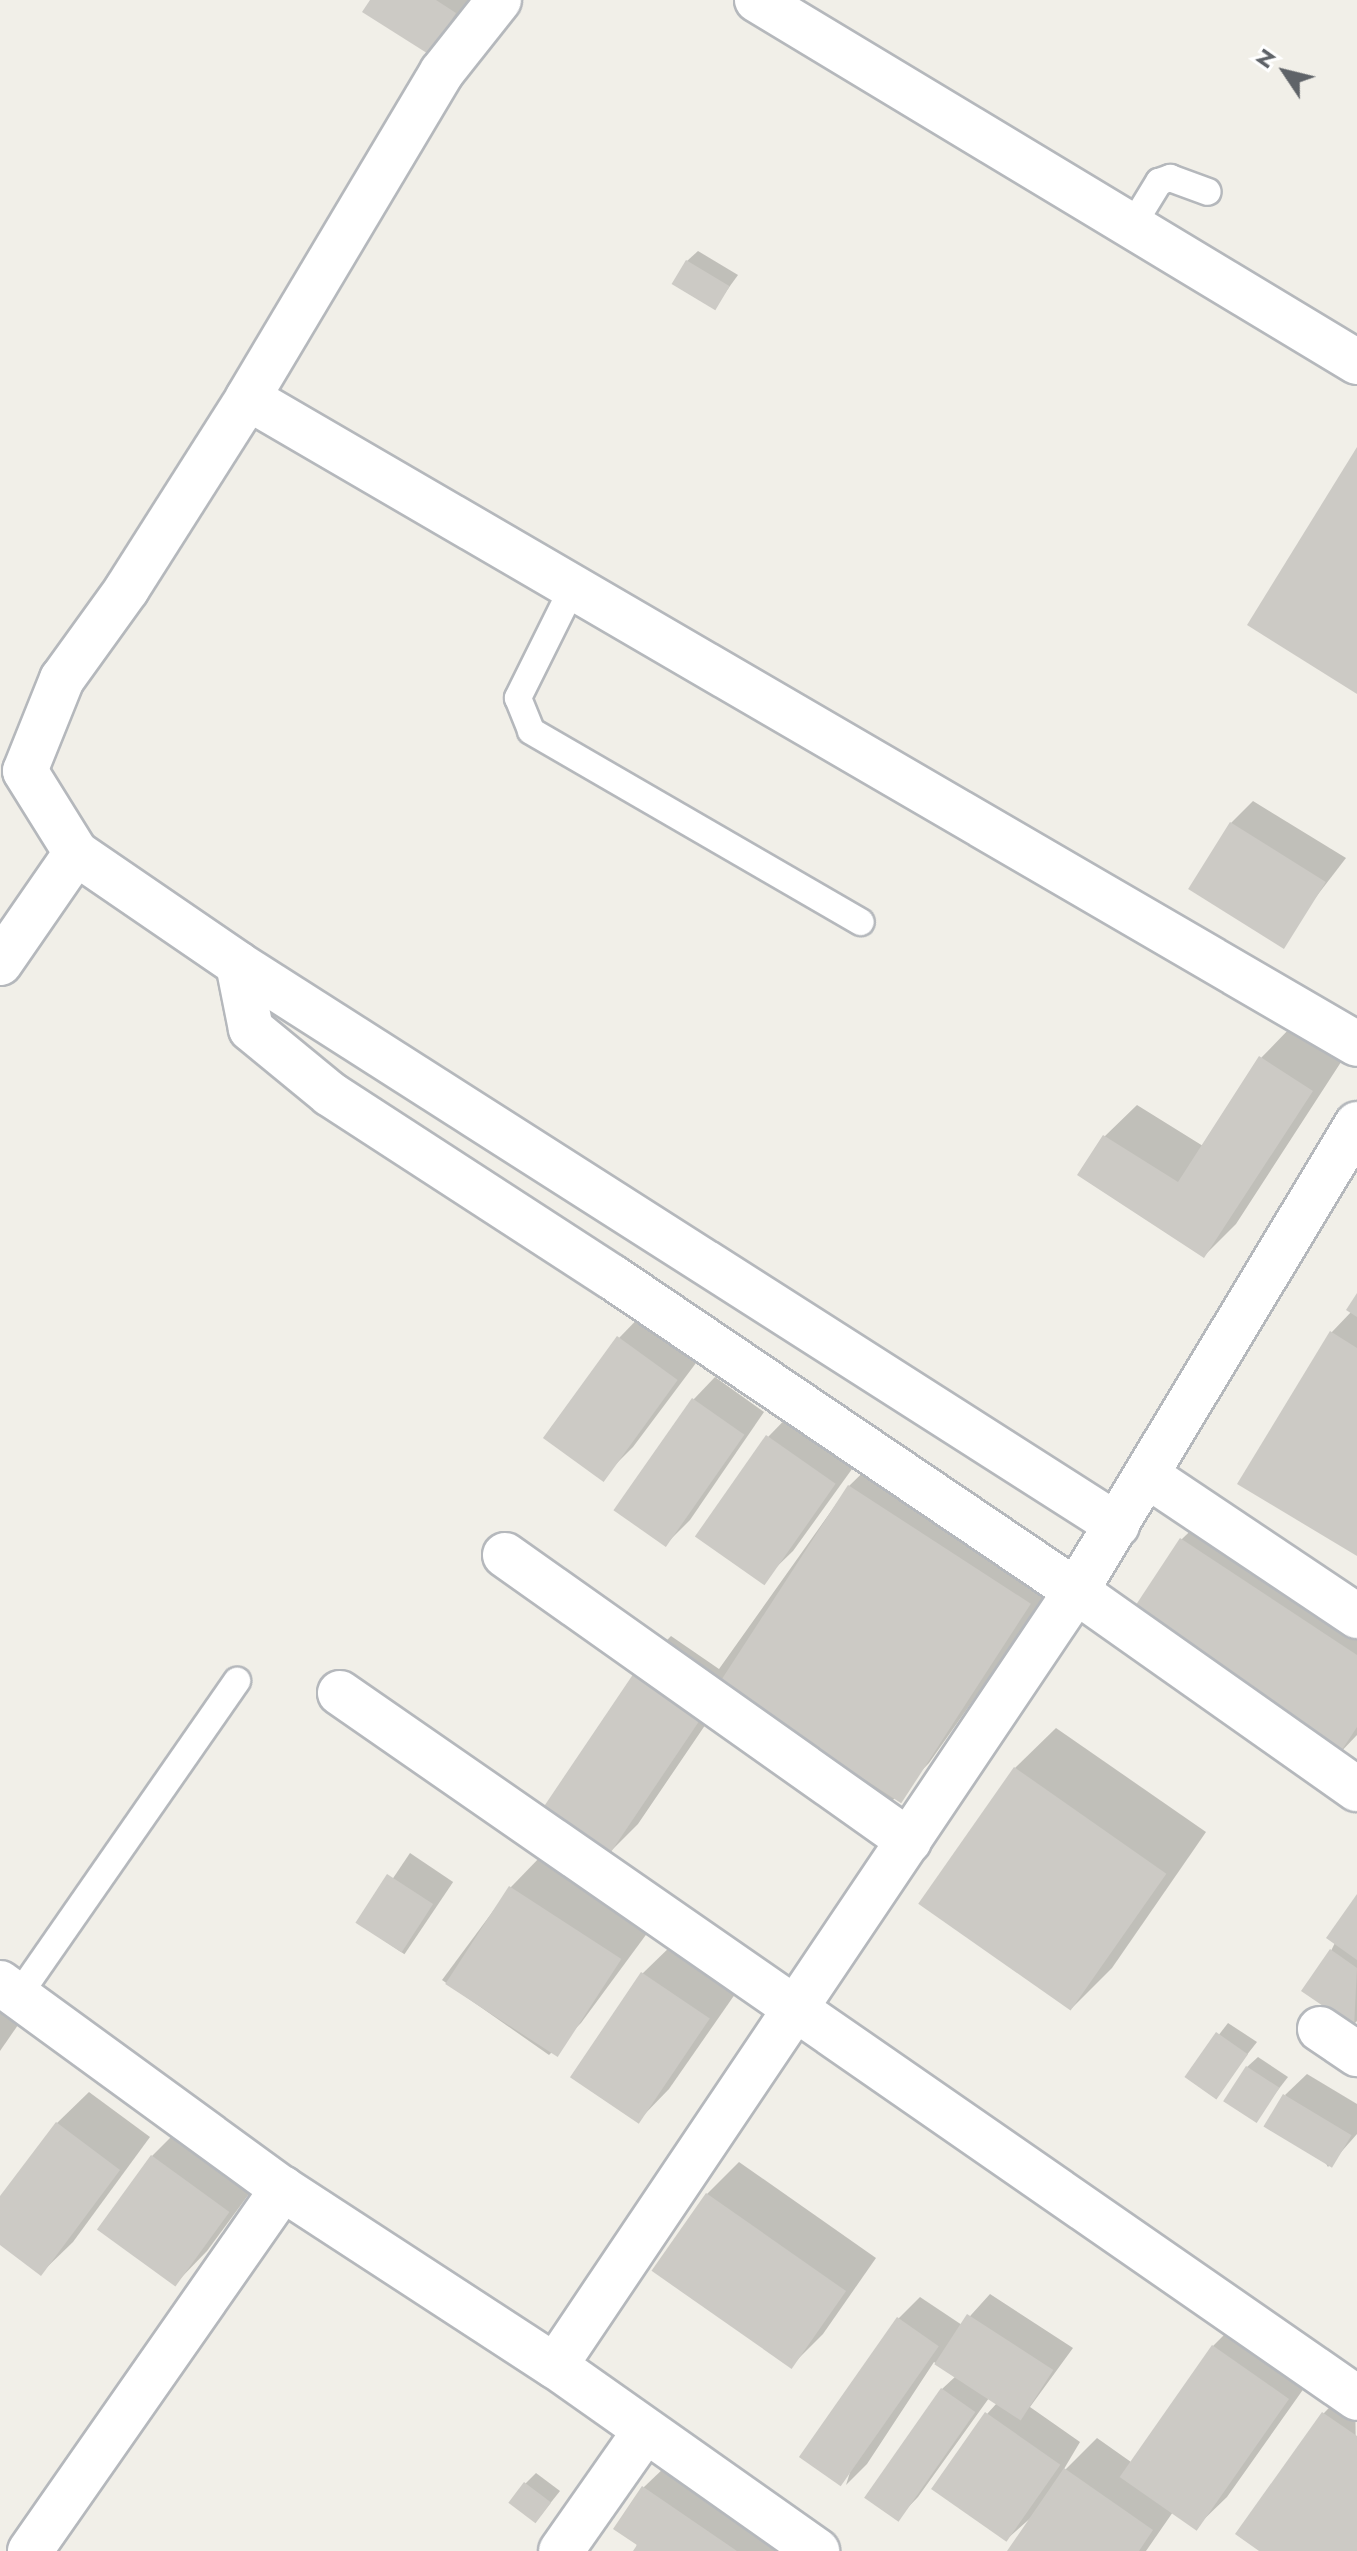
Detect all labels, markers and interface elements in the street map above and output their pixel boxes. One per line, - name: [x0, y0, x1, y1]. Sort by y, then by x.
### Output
- north arrow: [1245, 32, 1325, 112]
- text: N: [1247, 42, 1283, 75]

